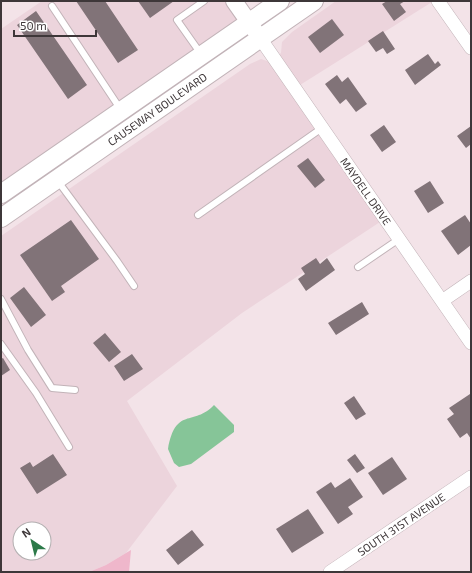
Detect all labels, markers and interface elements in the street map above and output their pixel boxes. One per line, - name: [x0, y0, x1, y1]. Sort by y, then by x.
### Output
- scale bar: [14, 12, 96, 38]
- text: 50 m: [20, 18, 47, 32]
- street label: CAUSEWAY BOULEVARD: [105, 70, 209, 148]
- street label: MAYDELL DRIVE: [338, 155, 394, 227]
- street label: SOUTH 31ST AVENUE: [355, 490, 447, 558]
- north arrow: [12, 521, 52, 561]
- text: N: [19, 525, 33, 540]

